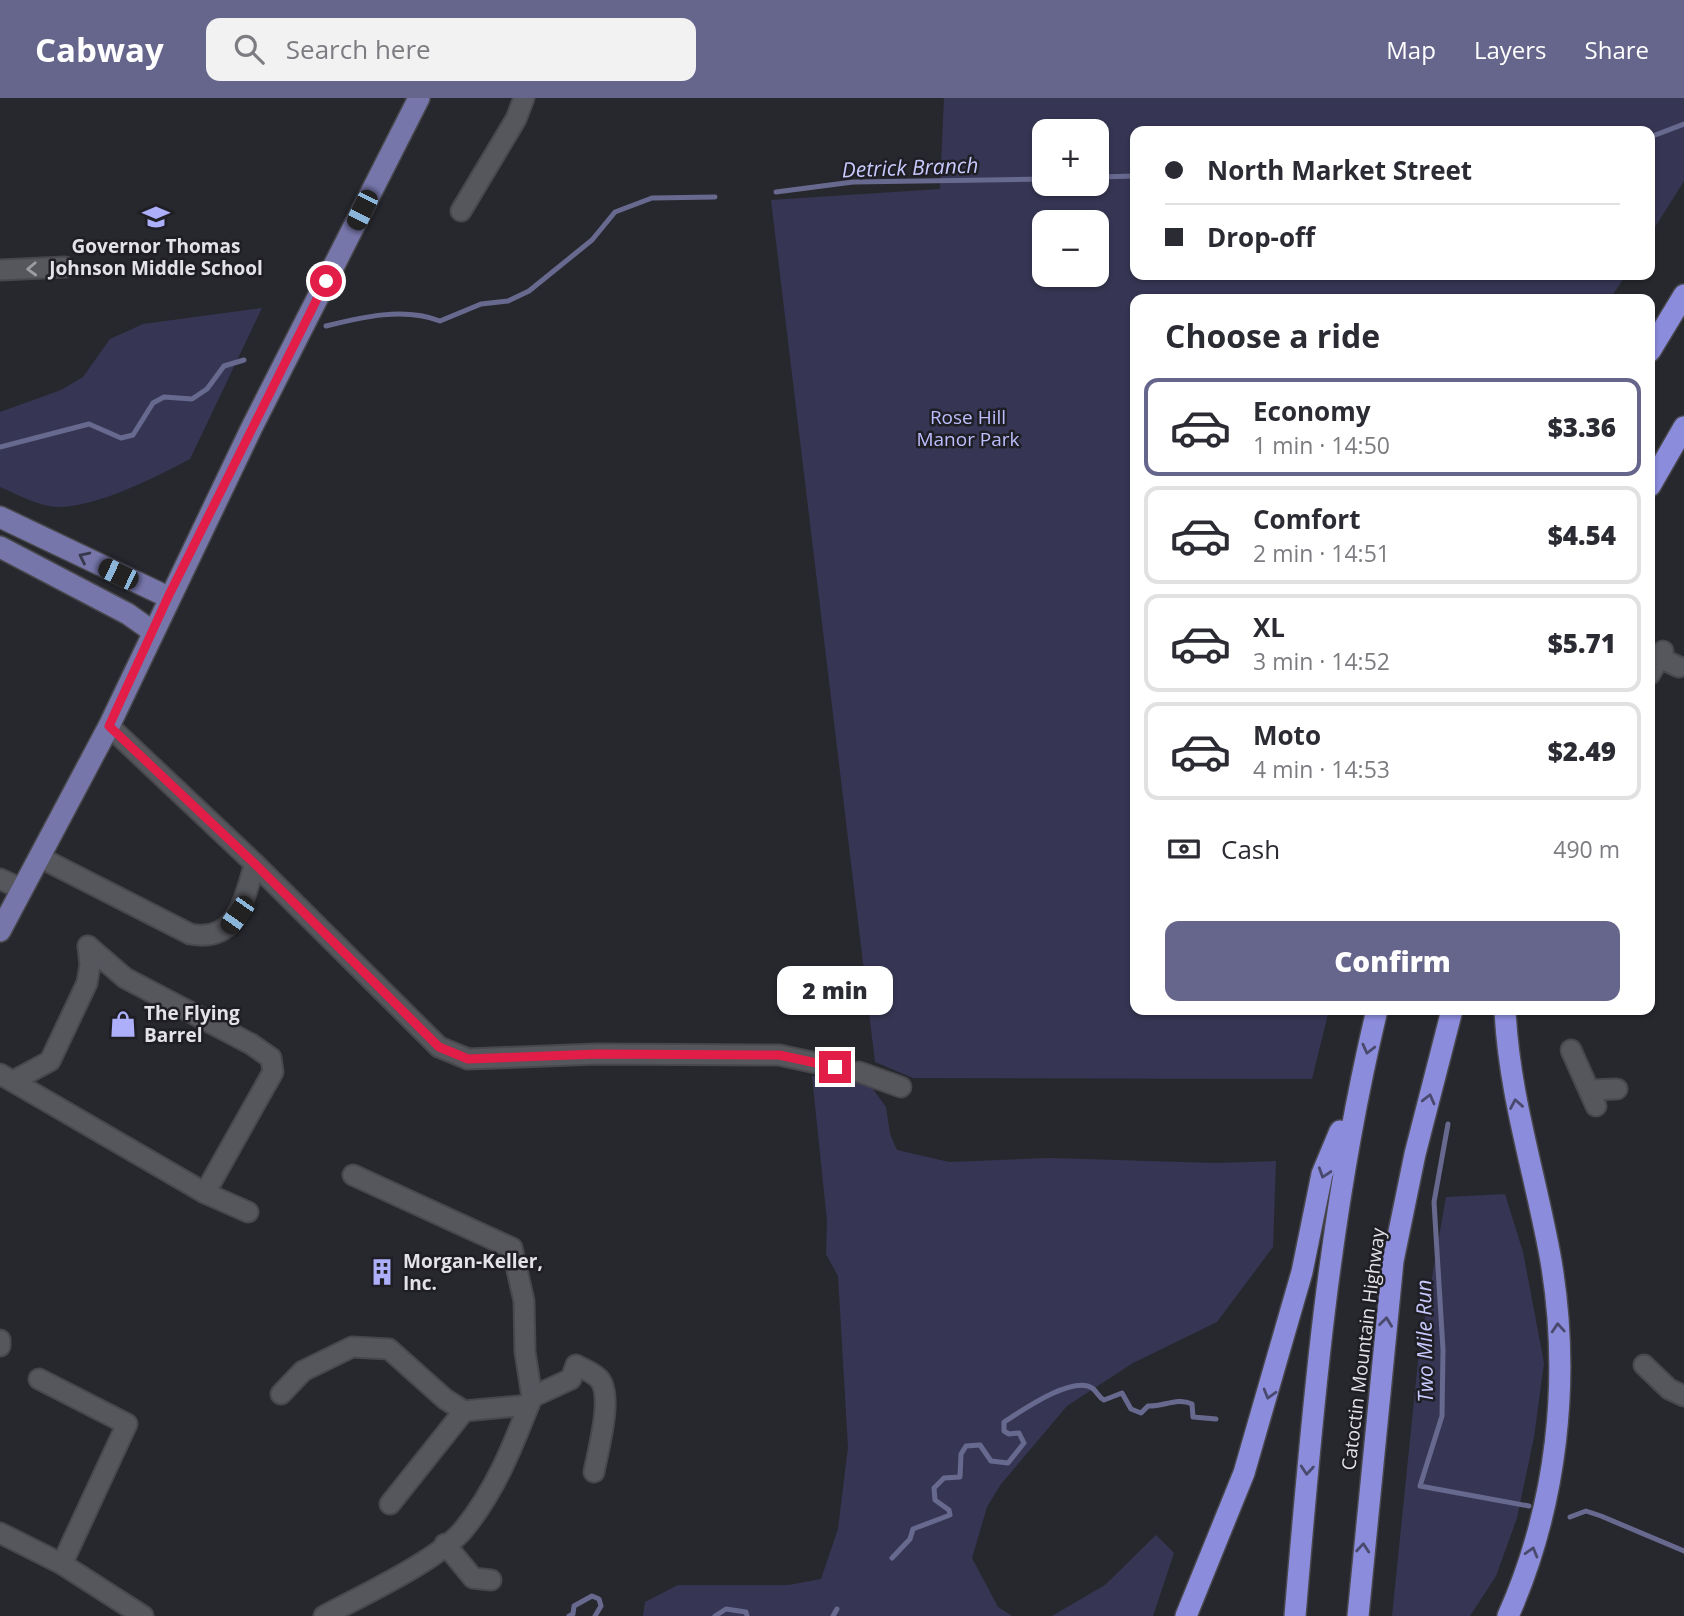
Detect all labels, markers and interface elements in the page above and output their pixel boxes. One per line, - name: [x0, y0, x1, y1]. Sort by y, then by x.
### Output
- search box: [206, 18, 696, 81]
- text: Cabway: [35, 27, 164, 72]
- icon: search: [230, 30, 268, 68]
- text: Search here: [286, 31, 431, 67]
- text: Map: [1386, 33, 1436, 66]
- text: Layers: [1474, 33, 1547, 66]
- text: Share: [1585, 33, 1649, 66]
- map controls: [1032, 119, 1109, 287]
- button: +: [1032, 119, 1109, 196]
- water label: Detrick Branch: [841, 151, 979, 183]
- text: North Market Street: [1207, 152, 1472, 188]
- car: [344, 187, 381, 233]
- school or university icon: Governor Thomas Johnson Middle School: [141, 202, 171, 232]
- button: −: [1032, 210, 1109, 287]
- text: Drop-off: [1207, 219, 1315, 255]
- place label: Governor Thomas Johnson Middle School: [47, 233, 263, 281]
- one-way arrow: [26, 261, 37, 276]
- route start: [310, 265, 342, 297]
- text: Choose a ride: [1165, 314, 1380, 357]
- text: Economy: [1253, 393, 1371, 429]
- icon: car: [1169, 396, 1232, 459]
- park label: Rose Hill Manor Park: [916, 404, 1020, 452]
- text: $3.36: [1548, 409, 1616, 445]
- text: 1 min · 14:50: [1253, 429, 1390, 461]
- text: Comfort: [1253, 501, 1360, 537]
- icon: car: [1169, 504, 1232, 567]
- text: $4.54: [1548, 517, 1616, 553]
- text: 2 min · 14:51: [1253, 537, 1390, 569]
- one-way arrow: [79, 552, 91, 566]
- car: [95, 555, 142, 593]
- text: XL: [1253, 609, 1285, 645]
- icon: car: [1169, 612, 1232, 675]
- text: $5.71: [1548, 625, 1616, 661]
- text: 3 min · 14:52: [1253, 645, 1390, 677]
- text: Moto: [1253, 717, 1321, 753]
- icon: car: [1169, 720, 1232, 783]
- text: $2.49: [1548, 733, 1616, 769]
- text: 4 min · 14:53: [1253, 753, 1390, 785]
- icon: cash: [1165, 830, 1203, 868]
- text: Cash: [1221, 831, 1280, 867]
- text: 490 m: [1553, 833, 1620, 865]
- car: [217, 892, 258, 938]
- button: Confirm: [1165, 921, 1620, 1001]
- callout: 2 min: [777, 965, 893, 1014]
- text: 2 min: [802, 974, 868, 1006]
- place label: The Flying Barrel: [144, 1000, 240, 1048]
- shop icon: The Flying Barrel: [108, 1009, 138, 1039]
- one-way arrow: [1362, 1042, 1376, 1054]
- route end: [819, 1051, 851, 1083]
- one-way arrow: [1421, 1093, 1435, 1105]
- one-way arrow: [1509, 1098, 1524, 1110]
- one-way arrow: [1318, 1167, 1332, 1179]
- street label: Catoctin Mountain Highway: [1335, 1226, 1391, 1472]
- place label: Morgan-Keller, Inc.: [403, 1248, 543, 1296]
- building icon: Morgan-Keller, Inc.: [367, 1257, 397, 1287]
- water label: Two Mile Run: [1409, 1279, 1439, 1403]
- one-way arrow: [1378, 1316, 1393, 1327]
- one-way arrow: [1551, 1322, 1566, 1333]
- one-way arrow: [1262, 1388, 1277, 1400]
- one-way arrow: [1300, 1465, 1315, 1476]
- one-way arrow: [1355, 1542, 1370, 1553]
- one-way arrow: [1524, 1546, 1538, 1558]

